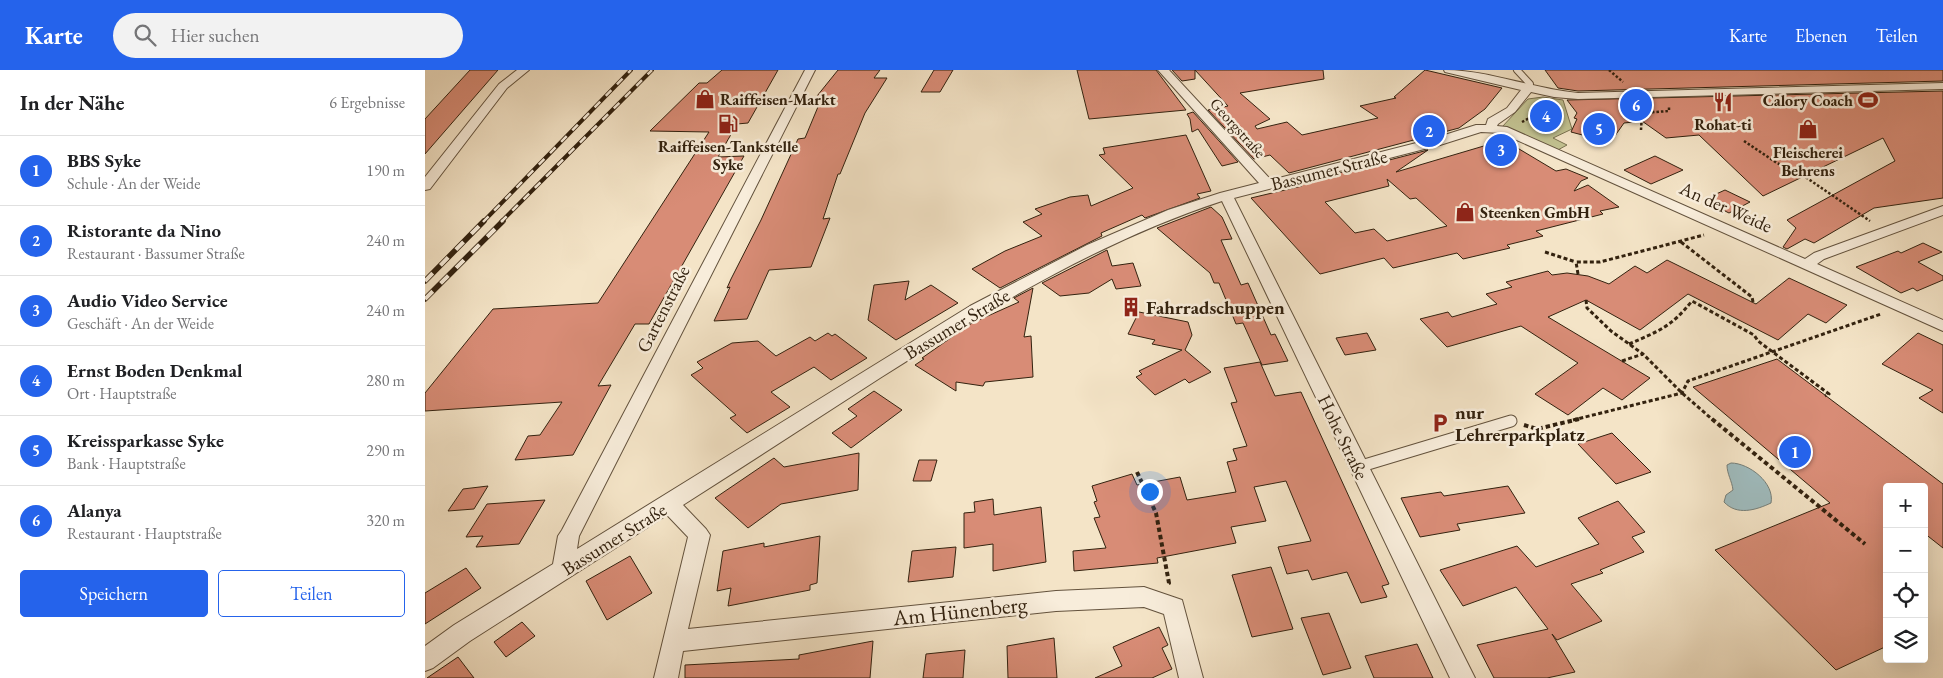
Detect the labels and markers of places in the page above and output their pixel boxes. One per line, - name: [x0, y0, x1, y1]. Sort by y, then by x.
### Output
- pin: 6: [1620, 86, 1652, 124]
- shop icon: Raiffeisen-Markt: [694, 88, 716, 110]
- place label: Raiffeisen-Markt: [720, 89, 836, 110]
- sports icon: Calory Coach: [1857, 89, 1879, 111]
- place label: Calory Coach: [1763, 90, 1853, 111]
- restaurant icon: Rohat-ti: [1712, 91, 1734, 113]
- pin: 4: [1530, 97, 1562, 135]
- pin: 5: [1583, 110, 1615, 148]
- pin: 2: [1413, 112, 1445, 150]
- fuel station icon: Raiffeisen-Tankstelle Syke: [717, 113, 739, 135]
- place label: Rohat-ti: [1694, 114, 1752, 135]
- shop icon: Fleischerei Behrens: [1797, 118, 1819, 140]
- pin: 3: [1485, 131, 1517, 169]
- place label: Raiffeisen-Tankstelle Syke: [658, 136, 798, 175]
- place label: Fleischerei Behrens: [1773, 142, 1843, 181]
- shop icon: Steenken GmbH: [1454, 201, 1476, 223]
- place label: Steenken GmbH: [1480, 202, 1590, 223]
- place label: Fahrradschuppen: [1146, 295, 1285, 320]
- building icon: Fahrradschuppen: [1120, 296, 1142, 318]
- place label: nur Lehrerparkplatz: [1455, 400, 1585, 447]
- parking icon: nur Lehrerparkplatz: [1429, 412, 1451, 434]
- pin: 1: [1779, 433, 1811, 471]

